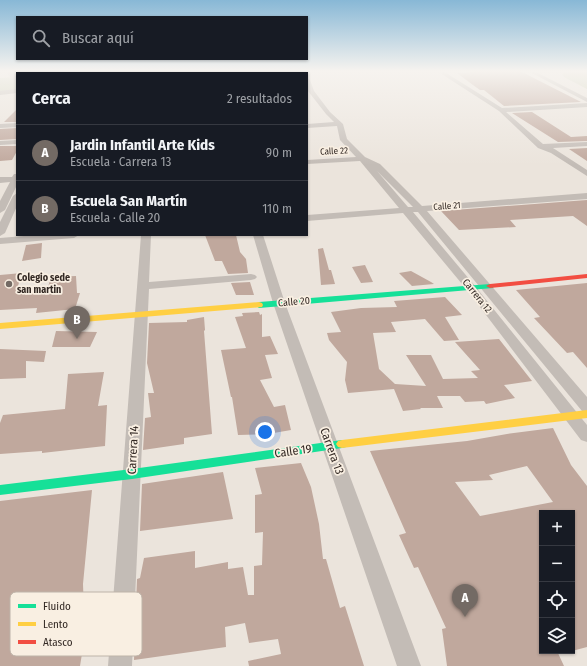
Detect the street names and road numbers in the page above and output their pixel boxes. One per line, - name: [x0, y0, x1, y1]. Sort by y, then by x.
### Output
- street label: Calle 22: [320, 145, 348, 157]
- street label: Calle 21: [433, 200, 461, 212]
- street label: Carrera 12: [460, 277, 495, 316]
- street label: Calle 20: [278, 295, 310, 309]
- street label: Carrera 14: [125, 425, 141, 475]
- street label: Carrera 13: [317, 426, 347, 476]
- street label: Calle 19: [274, 441, 313, 461]

